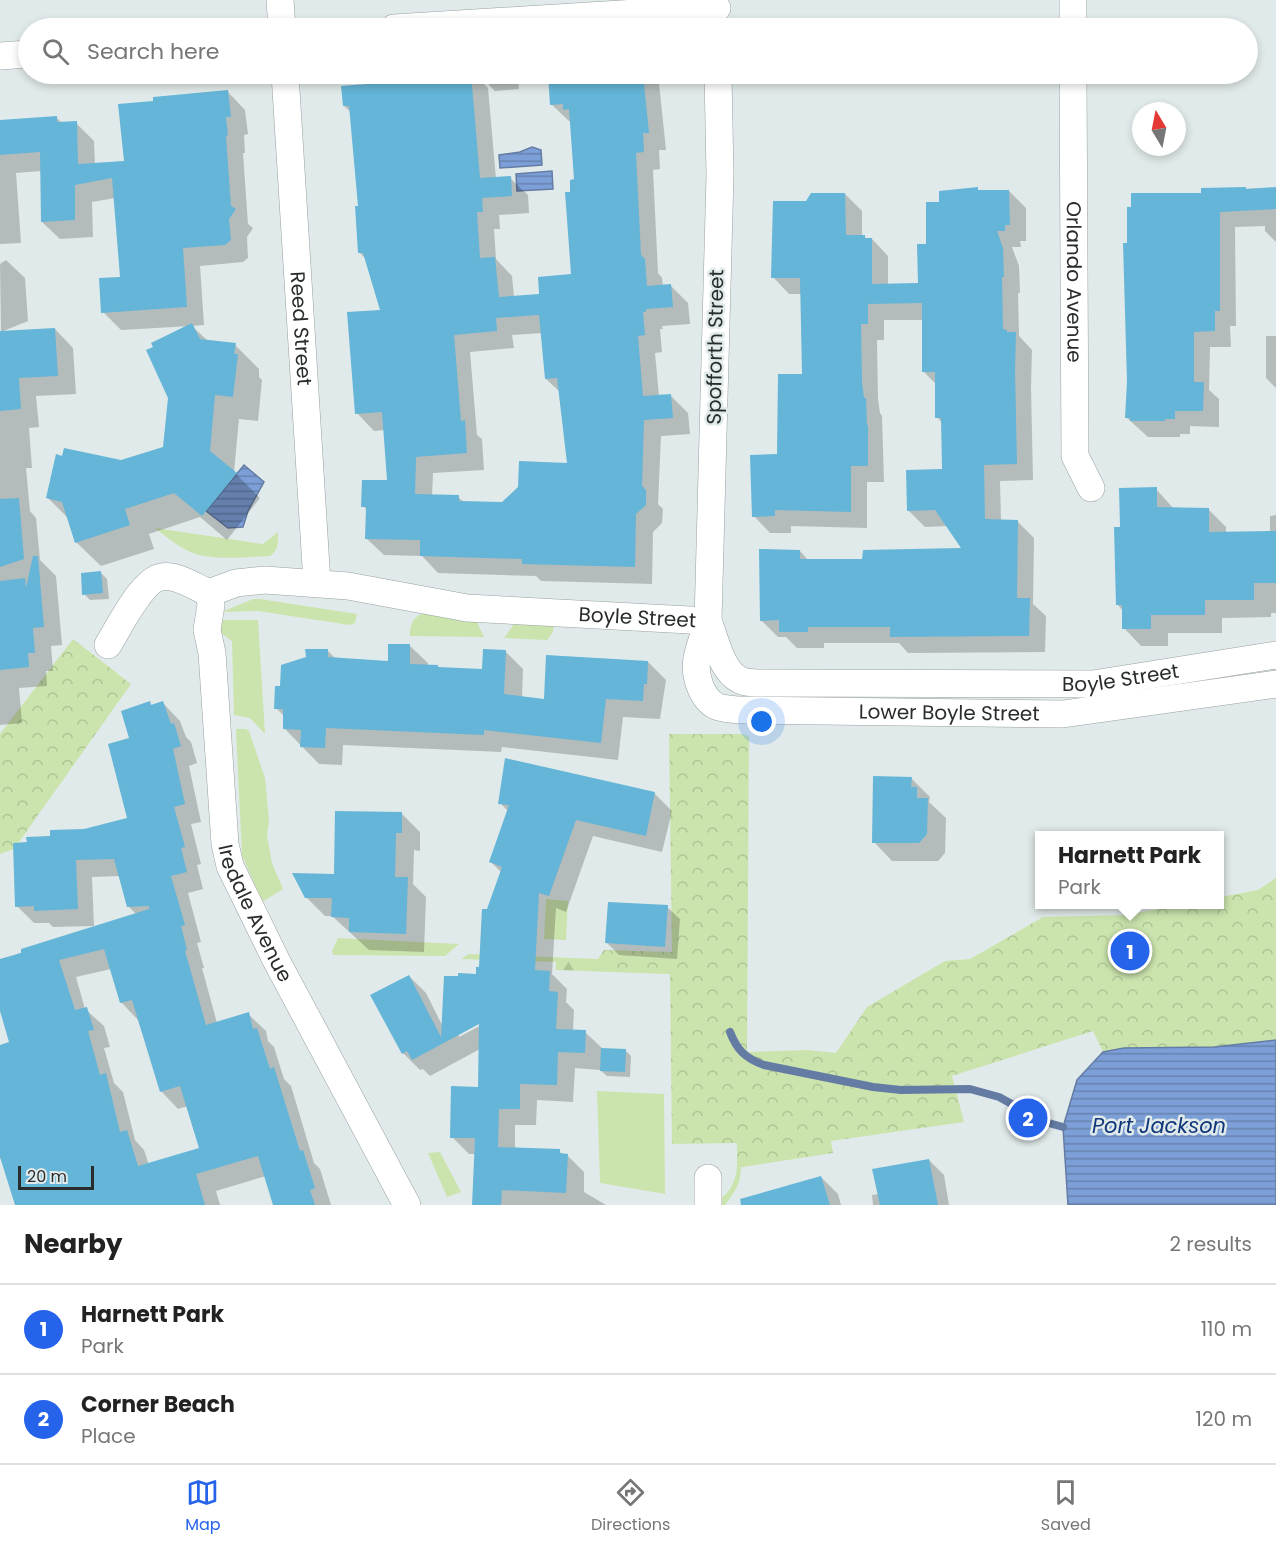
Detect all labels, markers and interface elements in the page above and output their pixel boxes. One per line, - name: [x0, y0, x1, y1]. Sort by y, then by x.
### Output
- search box: [18, 18, 1258, 84]
- icon: search: [39, 35, 72, 68]
- text: Search here: [87, 36, 220, 67]
- north arrow: [1132, 102, 1186, 156]
- street label: Orlando Avenue: [1060, 201, 1089, 363]
- street label: Spofforth Street: [700, 269, 730, 425]
- street label: Reed Street: [283, 271, 319, 386]
- street label: Boyle Street: [578, 600, 697, 634]
- street label: Boyle Street: [1062, 657, 1181, 698]
- street label: Lower Boyle Street: [859, 697, 1040, 728]
- your location: [747, 707, 776, 736]
- popup: [1035, 831, 1224, 909]
- text: Harnett Park: [1058, 840, 1201, 871]
- street label: Iredale Avenue: [212, 842, 299, 987]
- text: Park: [1058, 873, 1101, 901]
- pin: 1: [1110, 928, 1150, 974]
- pin: 2: [1008, 1096, 1048, 1140]
- water label: Port Jackson: [1092, 1111, 1226, 1140]
- scale bar: [18, 1163, 94, 1190]
- text: 20 m: [27, 1165, 67, 1188]
- text: Nearby: [24, 1226, 122, 1262]
- text: 2 results: [1169, 1230, 1252, 1258]
- text: Harnett Park: [81, 1299, 224, 1330]
- text: 1: [40, 1315, 47, 1343]
- text: 110 m: [1201, 1315, 1252, 1343]
- text: Park: [81, 1332, 124, 1360]
- text: Corner Beach: [81, 1389, 235, 1420]
- text: 2: [38, 1405, 49, 1433]
- text: 120 m: [1196, 1405, 1252, 1433]
- text: Place: [81, 1422, 136, 1450]
- tab: Map: [185, 1476, 221, 1537]
- tab: Directions: [591, 1476, 670, 1537]
- tab: Saved: [1041, 1476, 1091, 1537]

